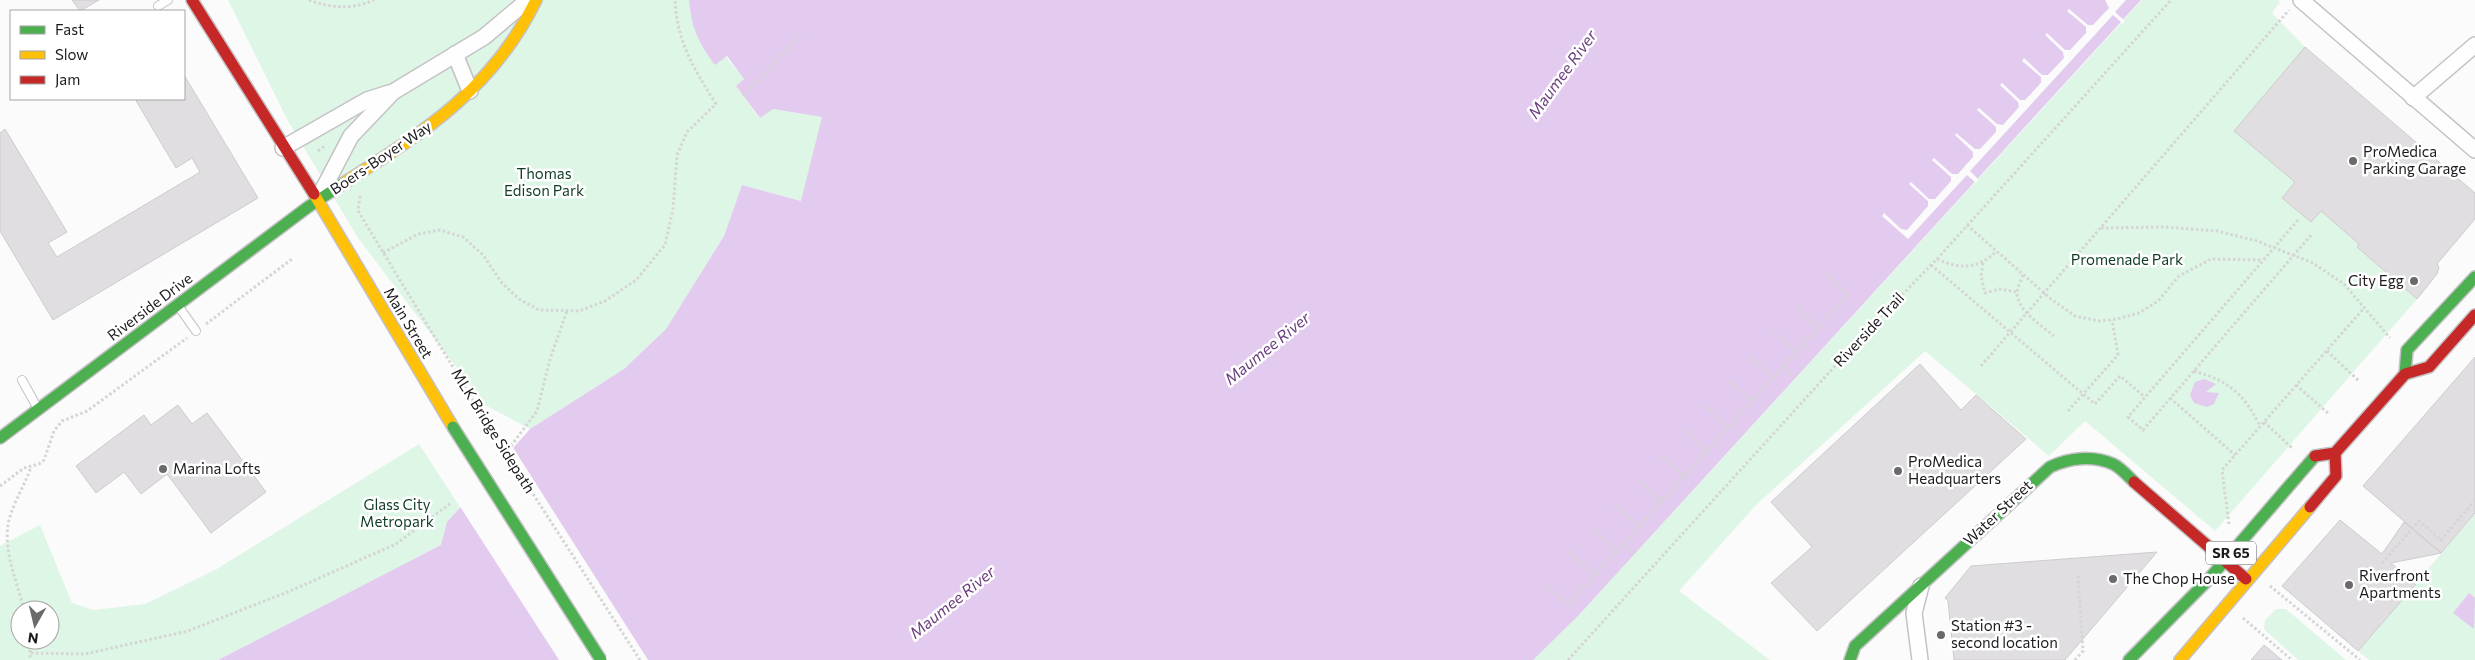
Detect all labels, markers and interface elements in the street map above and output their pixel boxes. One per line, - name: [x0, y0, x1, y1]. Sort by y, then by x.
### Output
- legend: [10, 10, 185, 100]
- text: Fast: [55, 20, 84, 38]
- water label: Maumee River: [1523, 26, 1600, 121]
- text: Slow: [55, 45, 88, 63]
- text: Jam: [55, 70, 80, 88]
- street label: Boers-Boyer Way: [326, 117, 435, 198]
- place label: ProMedica Parking Garage: [2363, 142, 2466, 177]
- marker: ProMedica Parking Garage: [2347, 155, 2359, 167]
- park label: Thomas Edison Park: [504, 164, 584, 199]
- park label: Promenade Park: [2071, 250, 2183, 268]
- street label: Riverside Drive: [104, 268, 195, 344]
- place label: City Egg: [2348, 271, 2404, 289]
- marker: City Egg: [2408, 275, 2420, 287]
- street label: Main Street: [381, 284, 437, 361]
- street label: Riverside Trail: [1829, 289, 1907, 370]
- water label: Maumee River: [1220, 307, 1314, 388]
- street label: MLK Bridge Sidepath: [448, 365, 540, 496]
- place label: ProMedica Headquarters: [1908, 452, 2001, 487]
- place label: Marina Lofts: [173, 459, 261, 477]
- marker: Marina Lofts: [157, 463, 169, 475]
- marker: ProMedica Headquarters: [1892, 465, 1904, 477]
- street label: Water Street: [1959, 476, 2035, 549]
- park label: Glass City Metropark: [360, 495, 434, 530]
- road number: SR 65: [2206, 542, 2256, 564]
- water label: Maumee River: [905, 561, 999, 642]
- place label: Riverfront Apartments: [2359, 566, 2441, 601]
- place label: The Chop House: [2123, 569, 2235, 587]
- marker: The Chop House: [2107, 573, 2119, 585]
- marker: Riverfront Apartments: [2343, 579, 2355, 591]
- north arrow: [10, 600, 60, 650]
- place label: Station #3 - second location: [1951, 616, 2058, 651]
- text: N: [27, 629, 40, 648]
- marker: Station #3 - second location: [1935, 629, 1947, 641]

